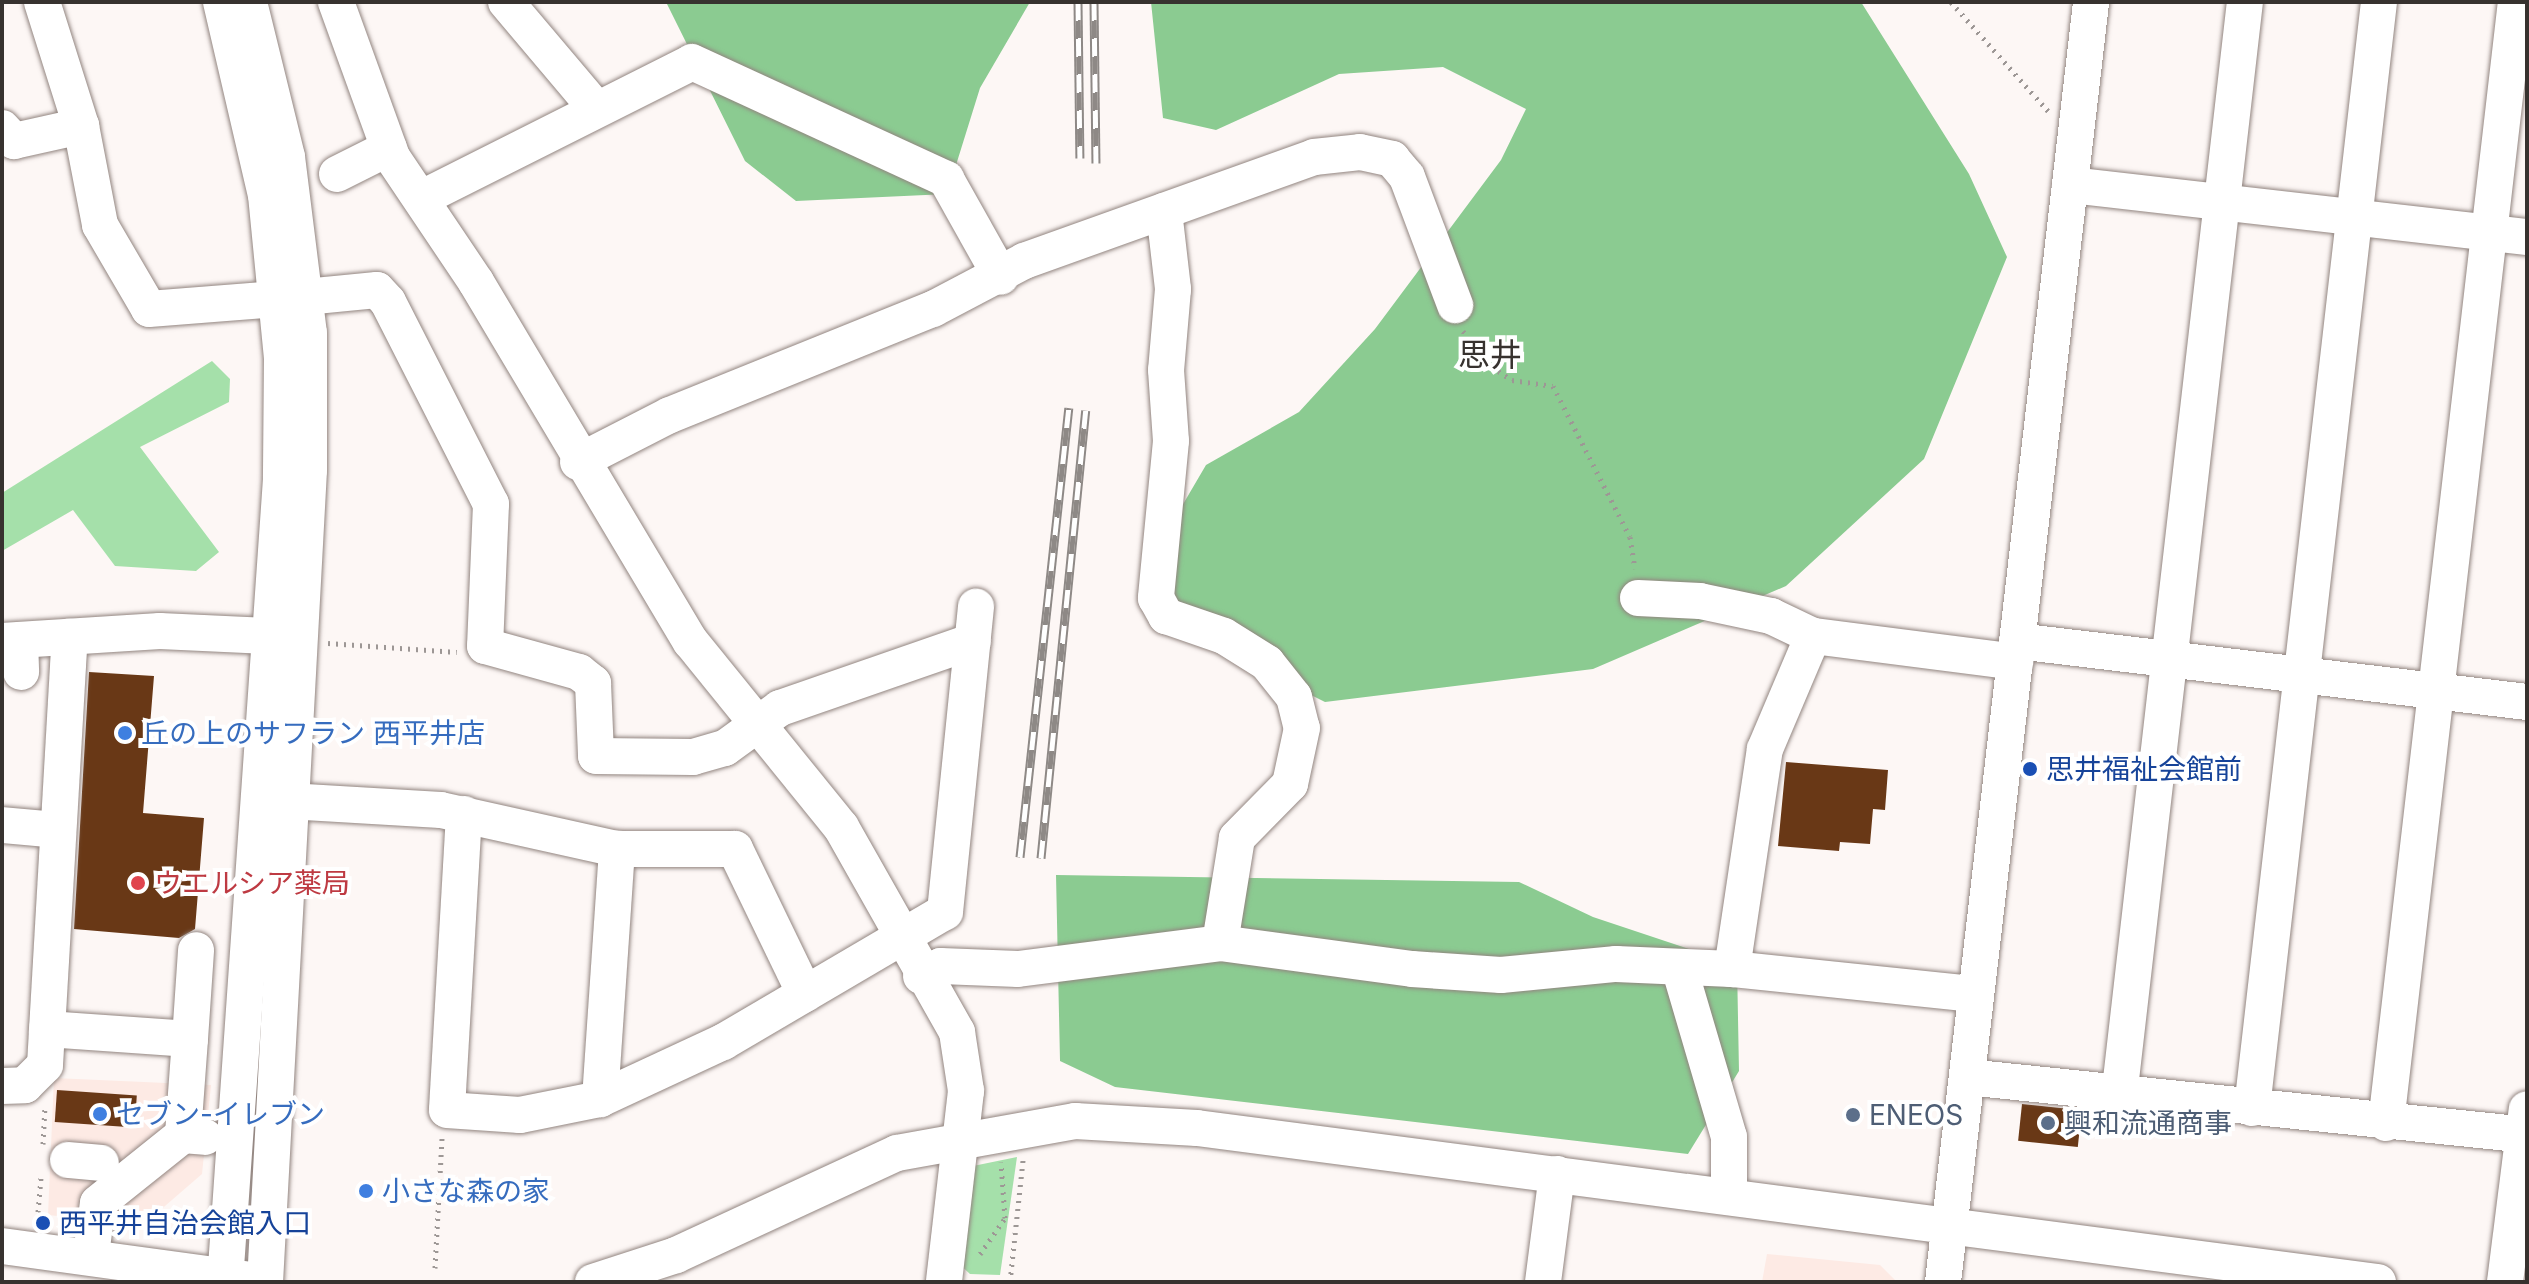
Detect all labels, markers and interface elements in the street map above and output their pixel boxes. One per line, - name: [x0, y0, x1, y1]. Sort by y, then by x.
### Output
- district label: 思井: [1458, 336, 1522, 374]
- place label: 丘の上のサフラン 西平井店: [141, 716, 485, 750]
- marker: 丘の上のサフラン 西平井店: [116, 724, 134, 742]
- place label: 思井福祉会館前: [2046, 752, 2242, 786]
- marker: 思井福祉会館前: [2021, 760, 2039, 778]
- place label: ウエルシア薬局: [154, 866, 350, 900]
- marker: ウエルシア薬局: [129, 874, 147, 892]
- place label: セブン-イレブン: [116, 1097, 325, 1131]
- place label: ENEOS: [1869, 1098, 1963, 1132]
- marker: セブン-イレブン: [91, 1105, 109, 1123]
- marker: ENEOS: [1844, 1106, 1862, 1124]
- place label: 興和流通商事: [2064, 1106, 2232, 1140]
- marker: 興和流通商事: [2039, 1114, 2057, 1132]
- place label: 小さな森の家: [382, 1174, 550, 1208]
- marker: 小さな森の家: [357, 1182, 375, 1200]
- place label: 西平井自治会館入口: [59, 1206, 311, 1240]
- marker: 西平井自治会館入口: [34, 1214, 52, 1232]

